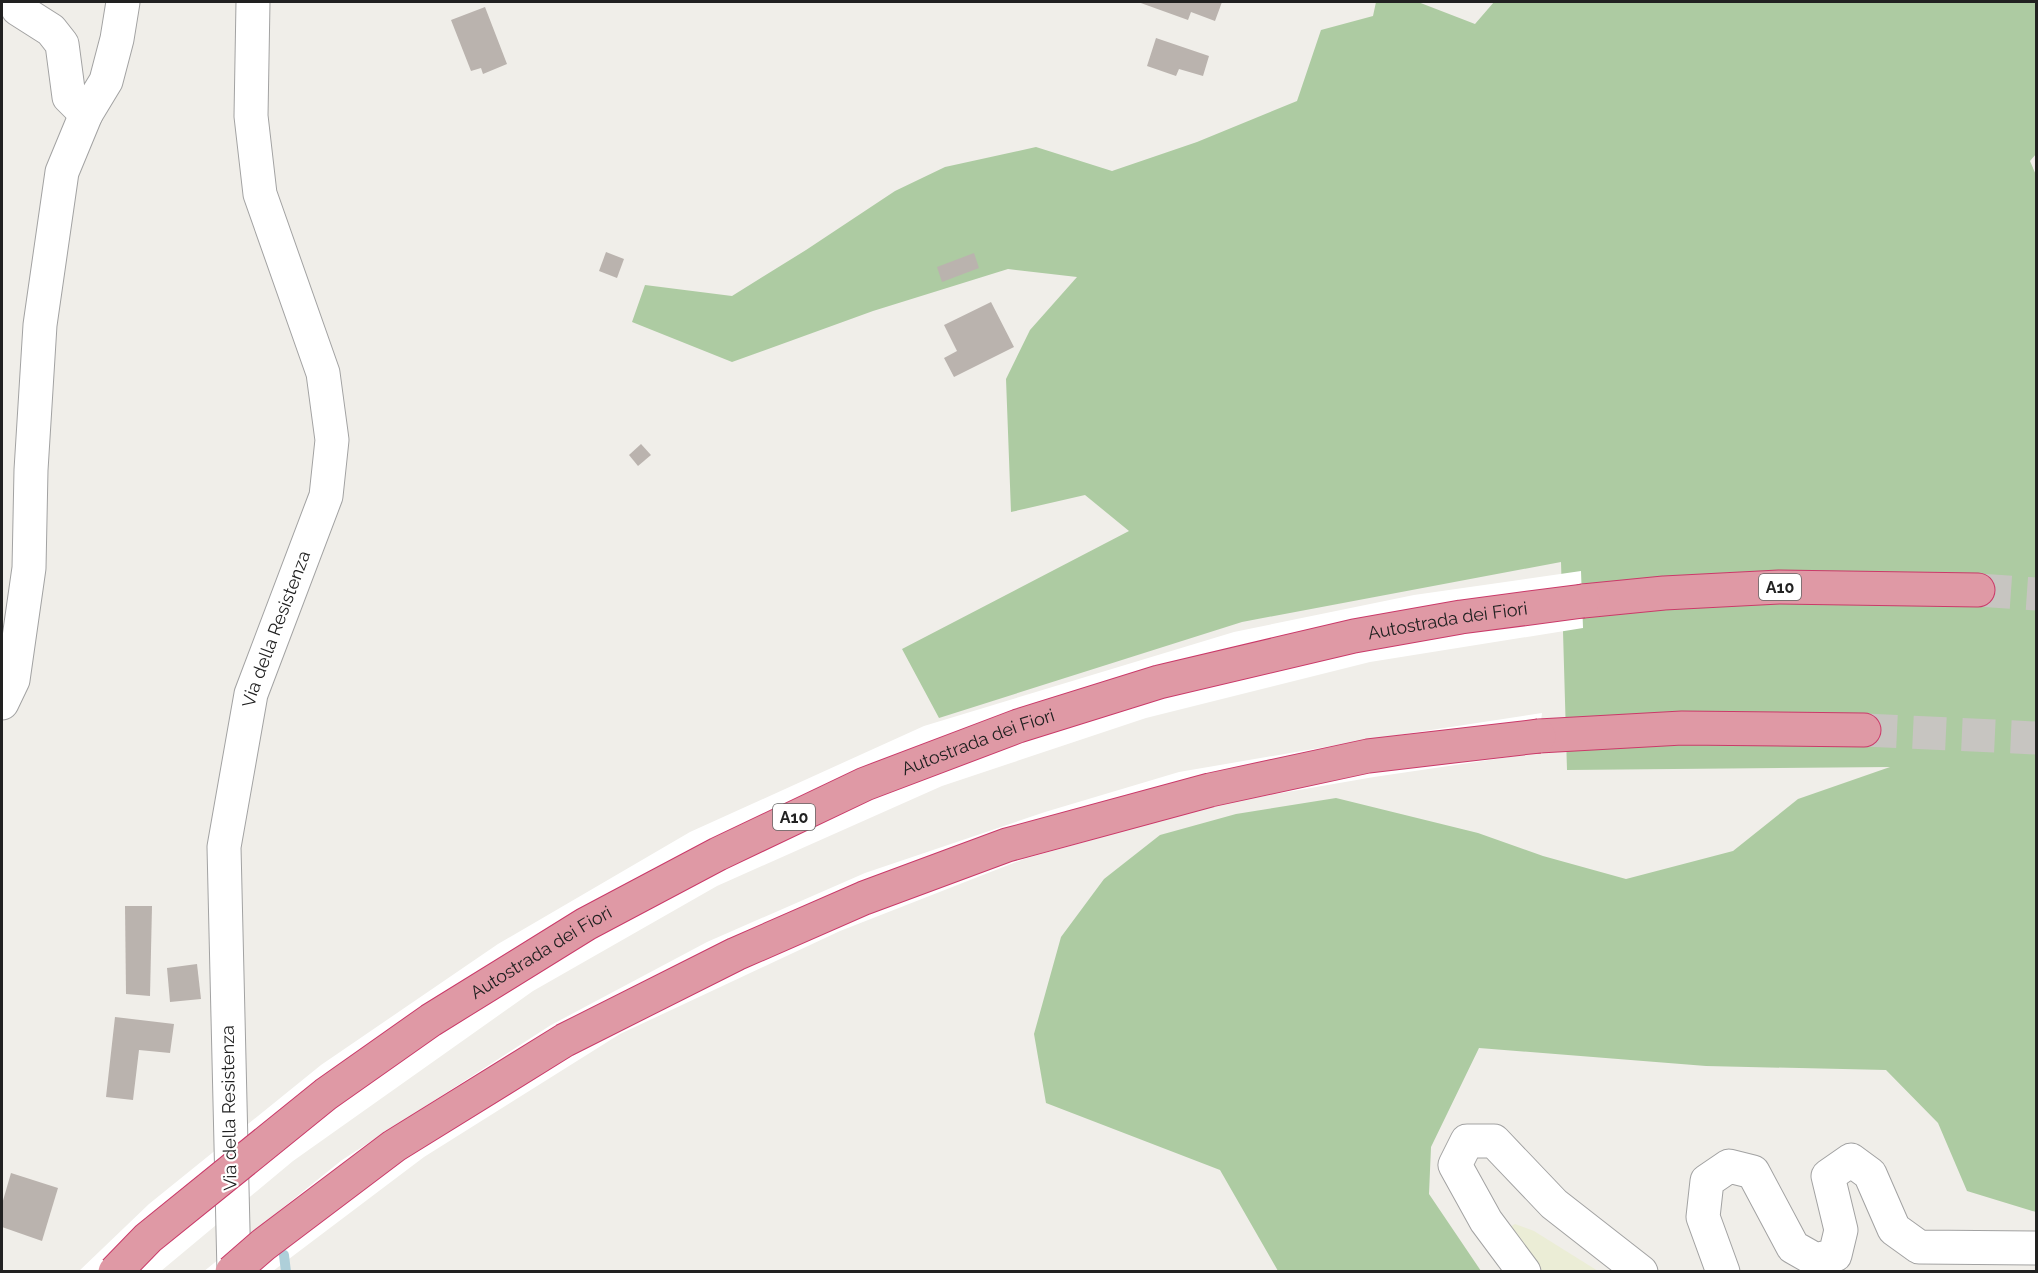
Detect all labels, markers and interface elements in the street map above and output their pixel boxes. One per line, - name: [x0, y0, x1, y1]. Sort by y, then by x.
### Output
- street label: Via della Resistenza: [238, 548, 314, 709]
- road number: A10: [1759, 574, 1801, 600]
- street label: Autostrada dei Fiori: [1366, 597, 1529, 643]
- street label: Autostrada dei Fiori: [898, 704, 1057, 779]
- road number: A10: [773, 804, 815, 830]
- street label: Autostrada dei Fiori: [466, 901, 615, 1003]
- street label: Via della Resistenza: [217, 1025, 240, 1191]

